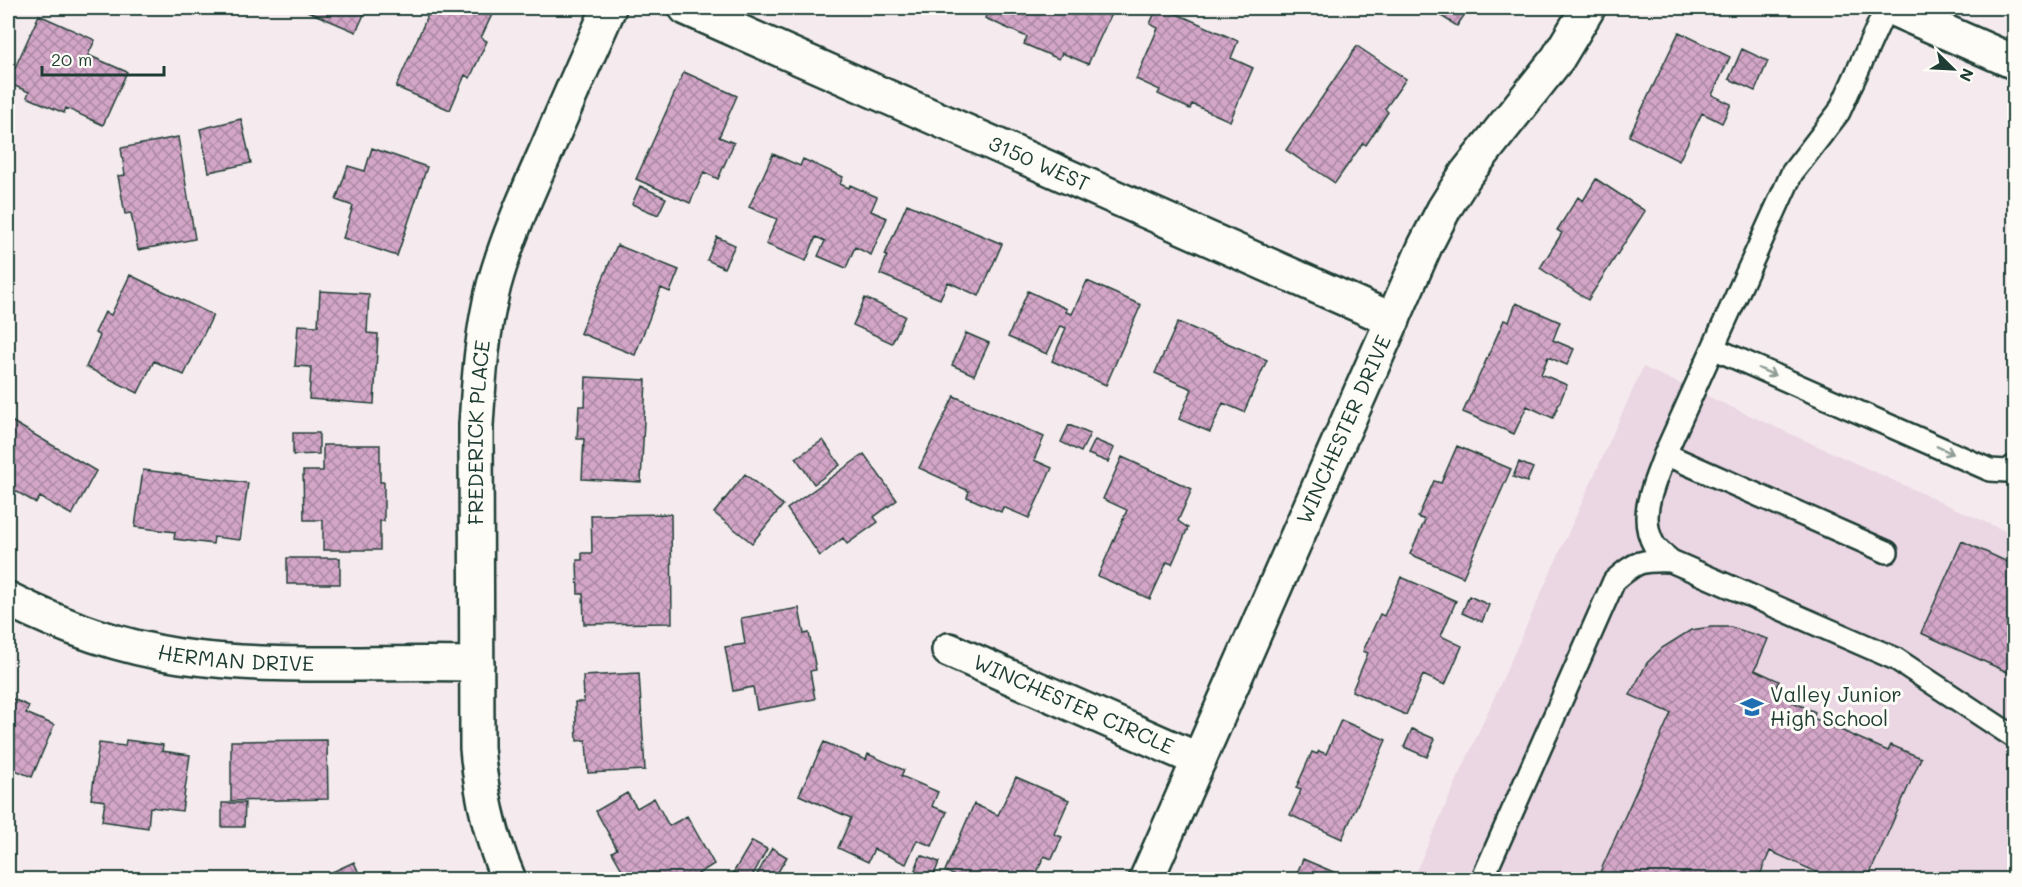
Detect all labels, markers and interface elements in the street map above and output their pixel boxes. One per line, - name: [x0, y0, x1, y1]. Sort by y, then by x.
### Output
- scale bar: [42, 39, 164, 77]
- north arrow: [1923, 39, 1983, 99]
- text: 20 m: [51, 47, 92, 71]
- text: N: [1955, 65, 1979, 85]
- street label: 3150 WEST: [985, 128, 1094, 197]
- street label: WINCHESTER DRIVE: [1289, 330, 1396, 528]
- street label: FREDERICK PLACE: [461, 338, 495, 525]
- one-way arrow: [1757, 366, 1775, 378]
- one-way arrow: [1935, 445, 1954, 456]
- street label: HERMAN DRIVE: [156, 637, 314, 676]
- street label: WINCHESTER CIRCLE: [969, 647, 1179, 759]
- place label: Valley Junior High School: [1770, 680, 1902, 731]
- school or university icon: Valley Junior High School: [1739, 694, 1765, 720]

